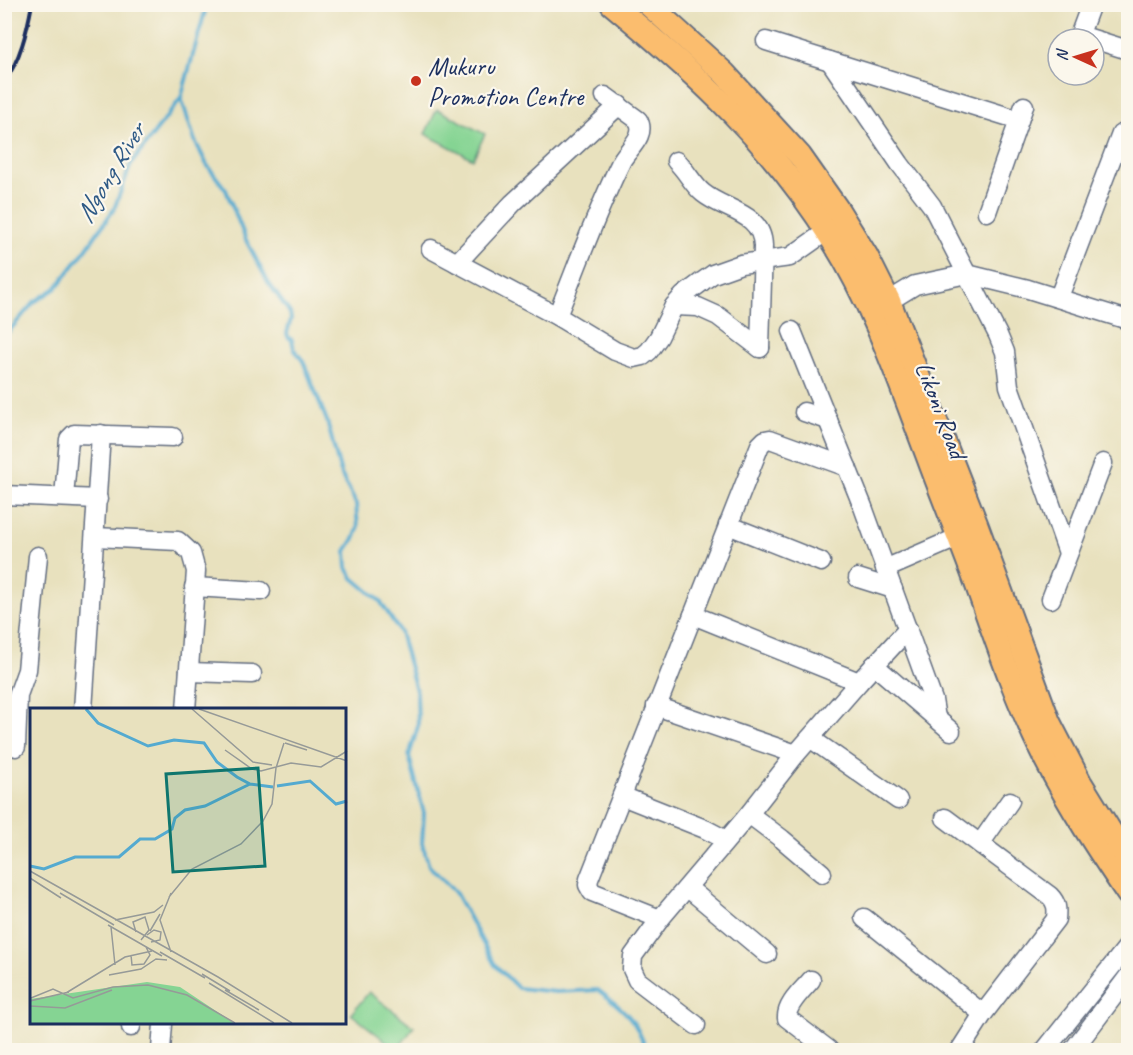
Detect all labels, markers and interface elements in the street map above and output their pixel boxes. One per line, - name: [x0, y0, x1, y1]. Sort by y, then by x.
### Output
- north arrow: [1046, 27, 1106, 87]
- text: N: [1052, 47, 1073, 62]
- place label: Mukuru Promotion Centre: [428, 50, 585, 113]
- marker: Mukuru Promotion Centre: [409, 74, 423, 88]
- water label: Ngong River: [67, 114, 155, 229]
- street label: Likoni Road: [907, 357, 976, 467]
- inset map: [30, 708, 346, 1025]

